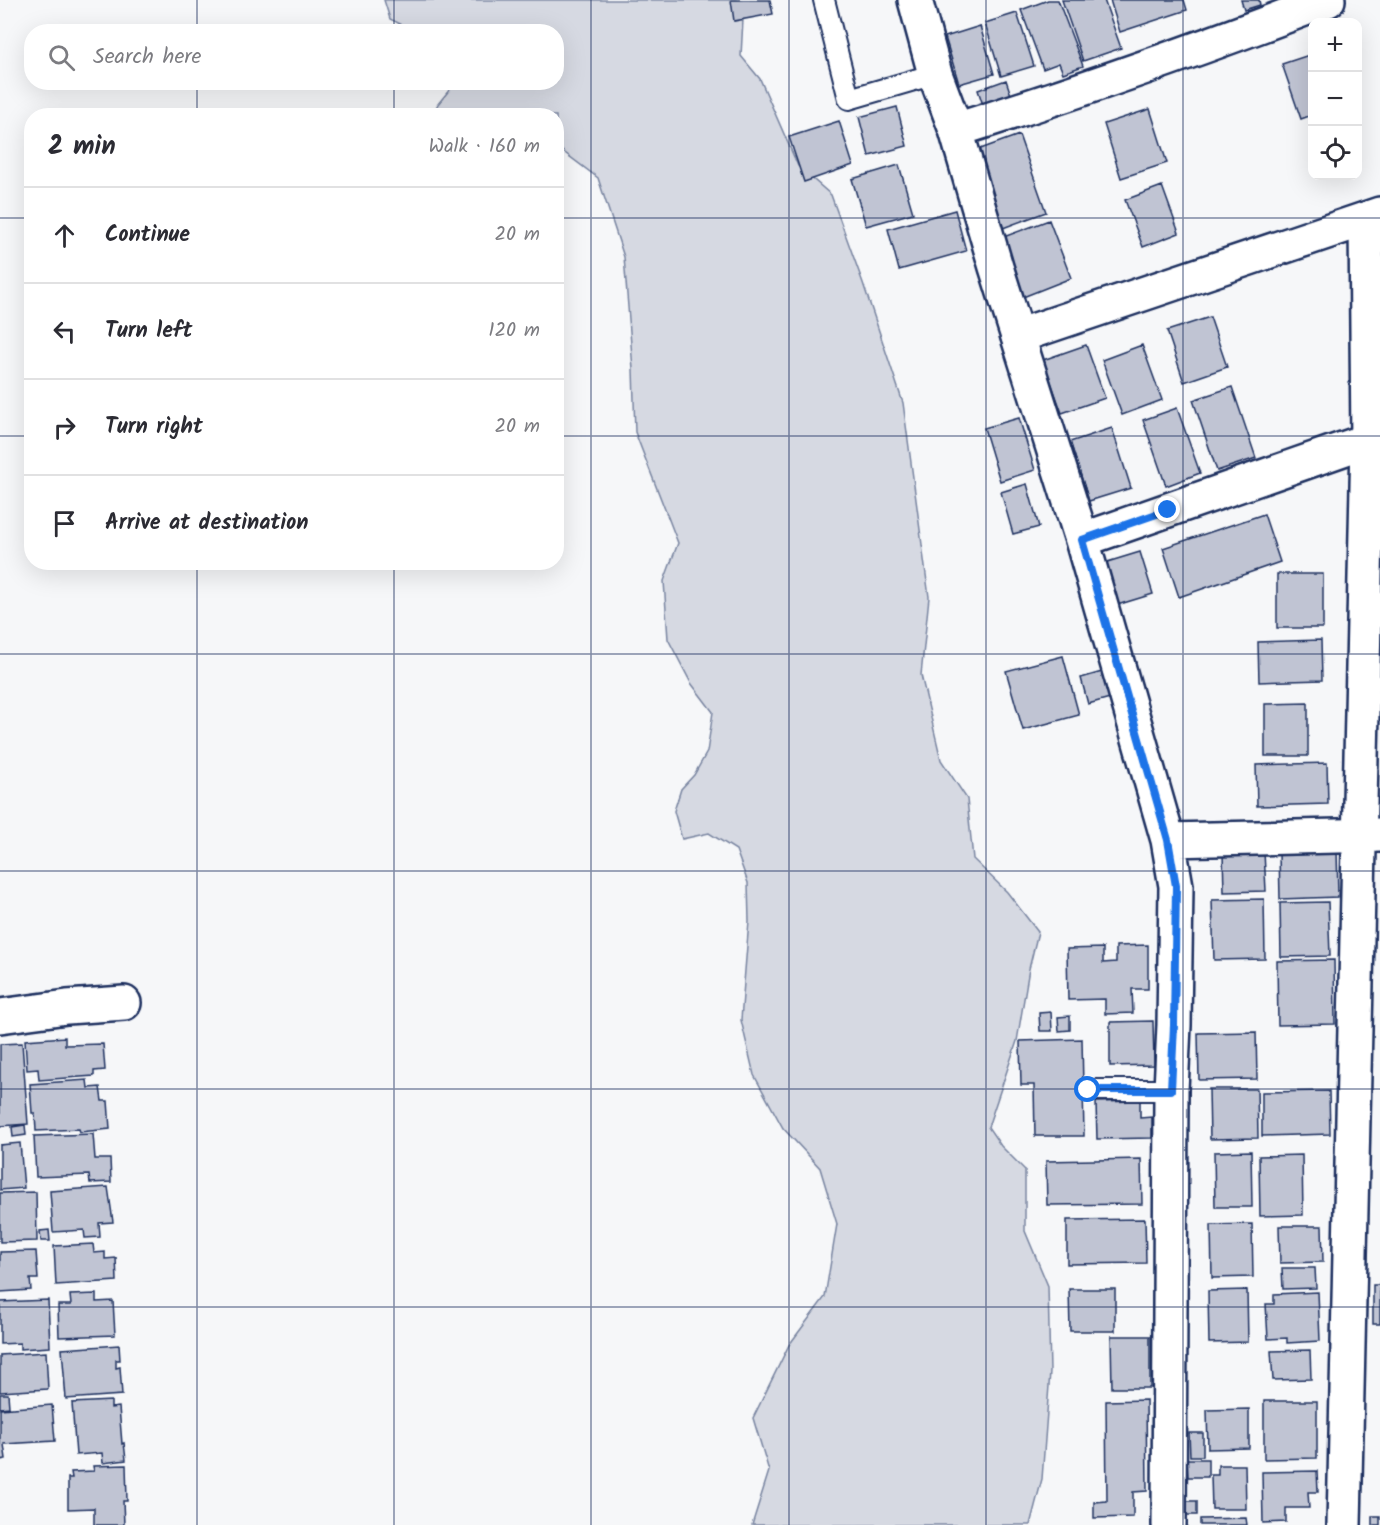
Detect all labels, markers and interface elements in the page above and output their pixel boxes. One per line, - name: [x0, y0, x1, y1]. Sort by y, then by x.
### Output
- map controls: [1308, 18, 1362, 180]
- button: +: [1308, 18, 1362, 72]
- search box: [24, 24, 564, 90]
- text: Search here: [93, 40, 201, 75]
- icon: search: [45, 41, 78, 74]
- button: −: [1308, 72, 1362, 126]
- text: 2 min: [48, 126, 116, 168]
- button: locate: [1308, 126, 1362, 180]
- text: Walk · 160 m: [429, 131, 540, 163]
- text: Continue: [105, 218, 190, 253]
- icon: ahead: [48, 219, 81, 252]
- text: 20 m: [494, 219, 540, 251]
- text: Turn left: [105, 314, 192, 349]
- icon: left: [48, 315, 81, 348]
- text: 120 m: [488, 315, 540, 347]
- text: Turn right: [105, 410, 203, 445]
- icon: right: [48, 411, 81, 444]
- text: 20 m: [494, 411, 540, 443]
- route end: [1154, 496, 1180, 522]
- text: Arrive at destination: [105, 506, 308, 541]
- icon: arrive: [48, 507, 81, 540]
- route start: [1074, 1076, 1100, 1102]

